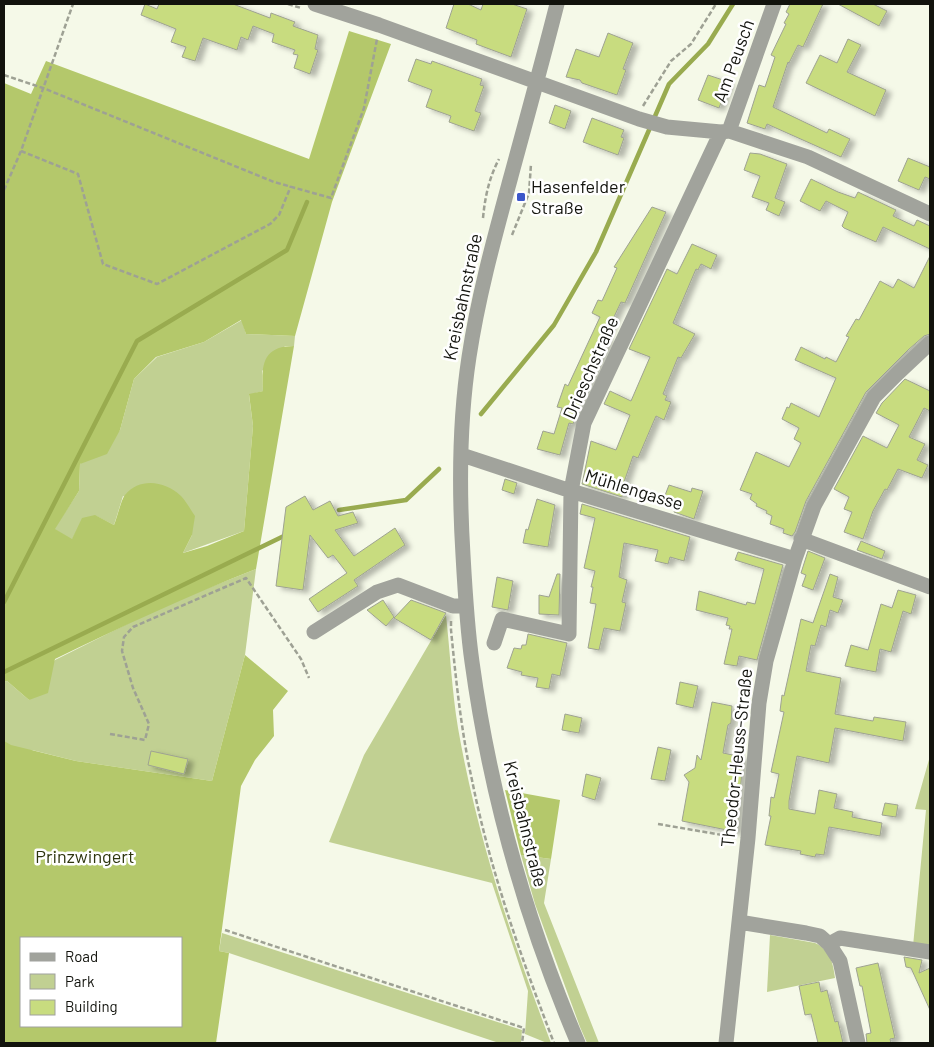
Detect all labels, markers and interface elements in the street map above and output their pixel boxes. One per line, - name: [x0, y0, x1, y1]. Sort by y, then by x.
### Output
- street label: Am Peusch: [708, 16, 758, 105]
- place label: Hasenfelder Straße: [531, 175, 626, 218]
- marker: Hasenfelder Straße: [515, 191, 527, 203]
- street label: Kreisbahnstraße: [438, 231, 486, 362]
- street label: Drieschstraße: [558, 313, 622, 422]
- street label: Mühlengasse: [583, 464, 686, 514]
- street label: Theodor-Heuss-Straße: [716, 667, 756, 849]
- street label: Kreisbahnstraße: [500, 758, 552, 889]
- park label: Prinzwingert: [35, 845, 135, 867]
- legend: [20, 937, 182, 1027]
- text: Road: [65, 947, 98, 965]
- text: Park: [65, 972, 95, 990]
- text: Building: [65, 997, 118, 1015]

